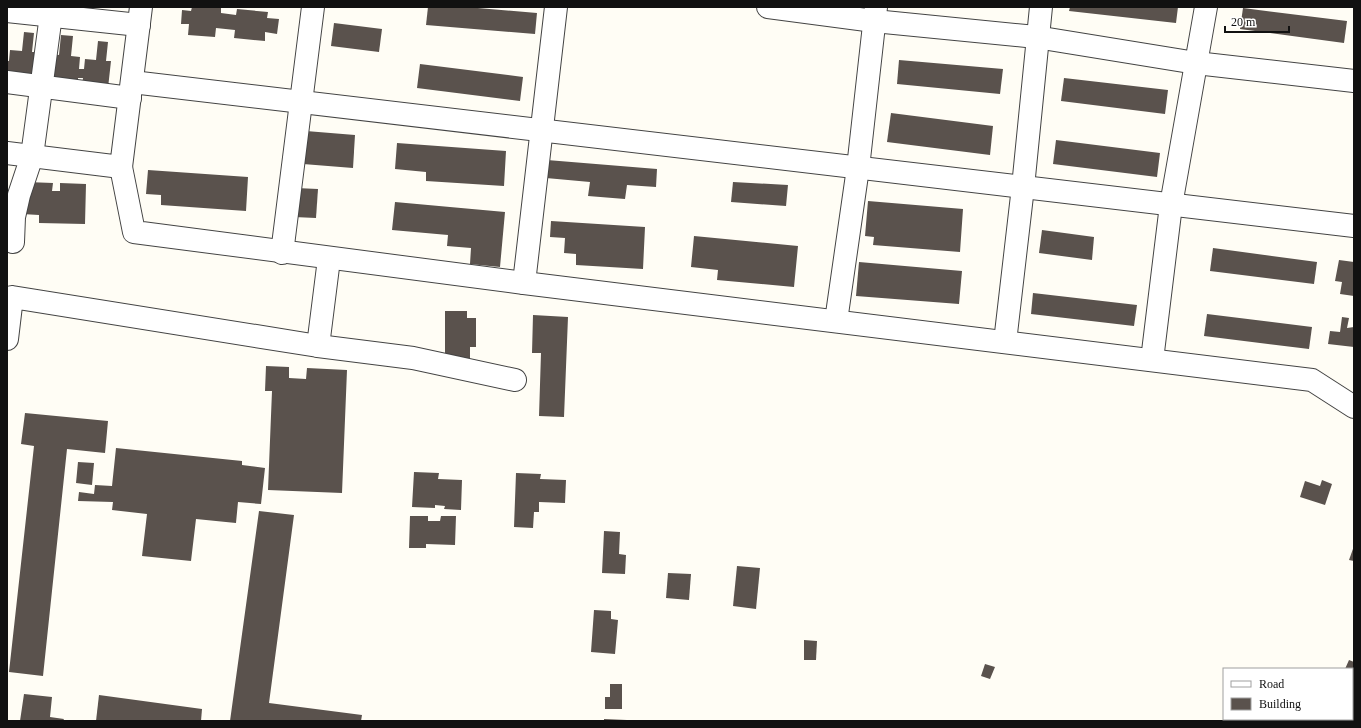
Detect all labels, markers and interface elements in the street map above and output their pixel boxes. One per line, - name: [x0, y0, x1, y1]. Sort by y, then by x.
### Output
- scale bar: [1225, 8, 1289, 34]
- text: 20 m: [1231, 15, 1256, 29]
- legend: [1223, 668, 1353, 720]
- text: Road: [1259, 677, 1284, 691]
- text: Building: [1259, 697, 1301, 711]

